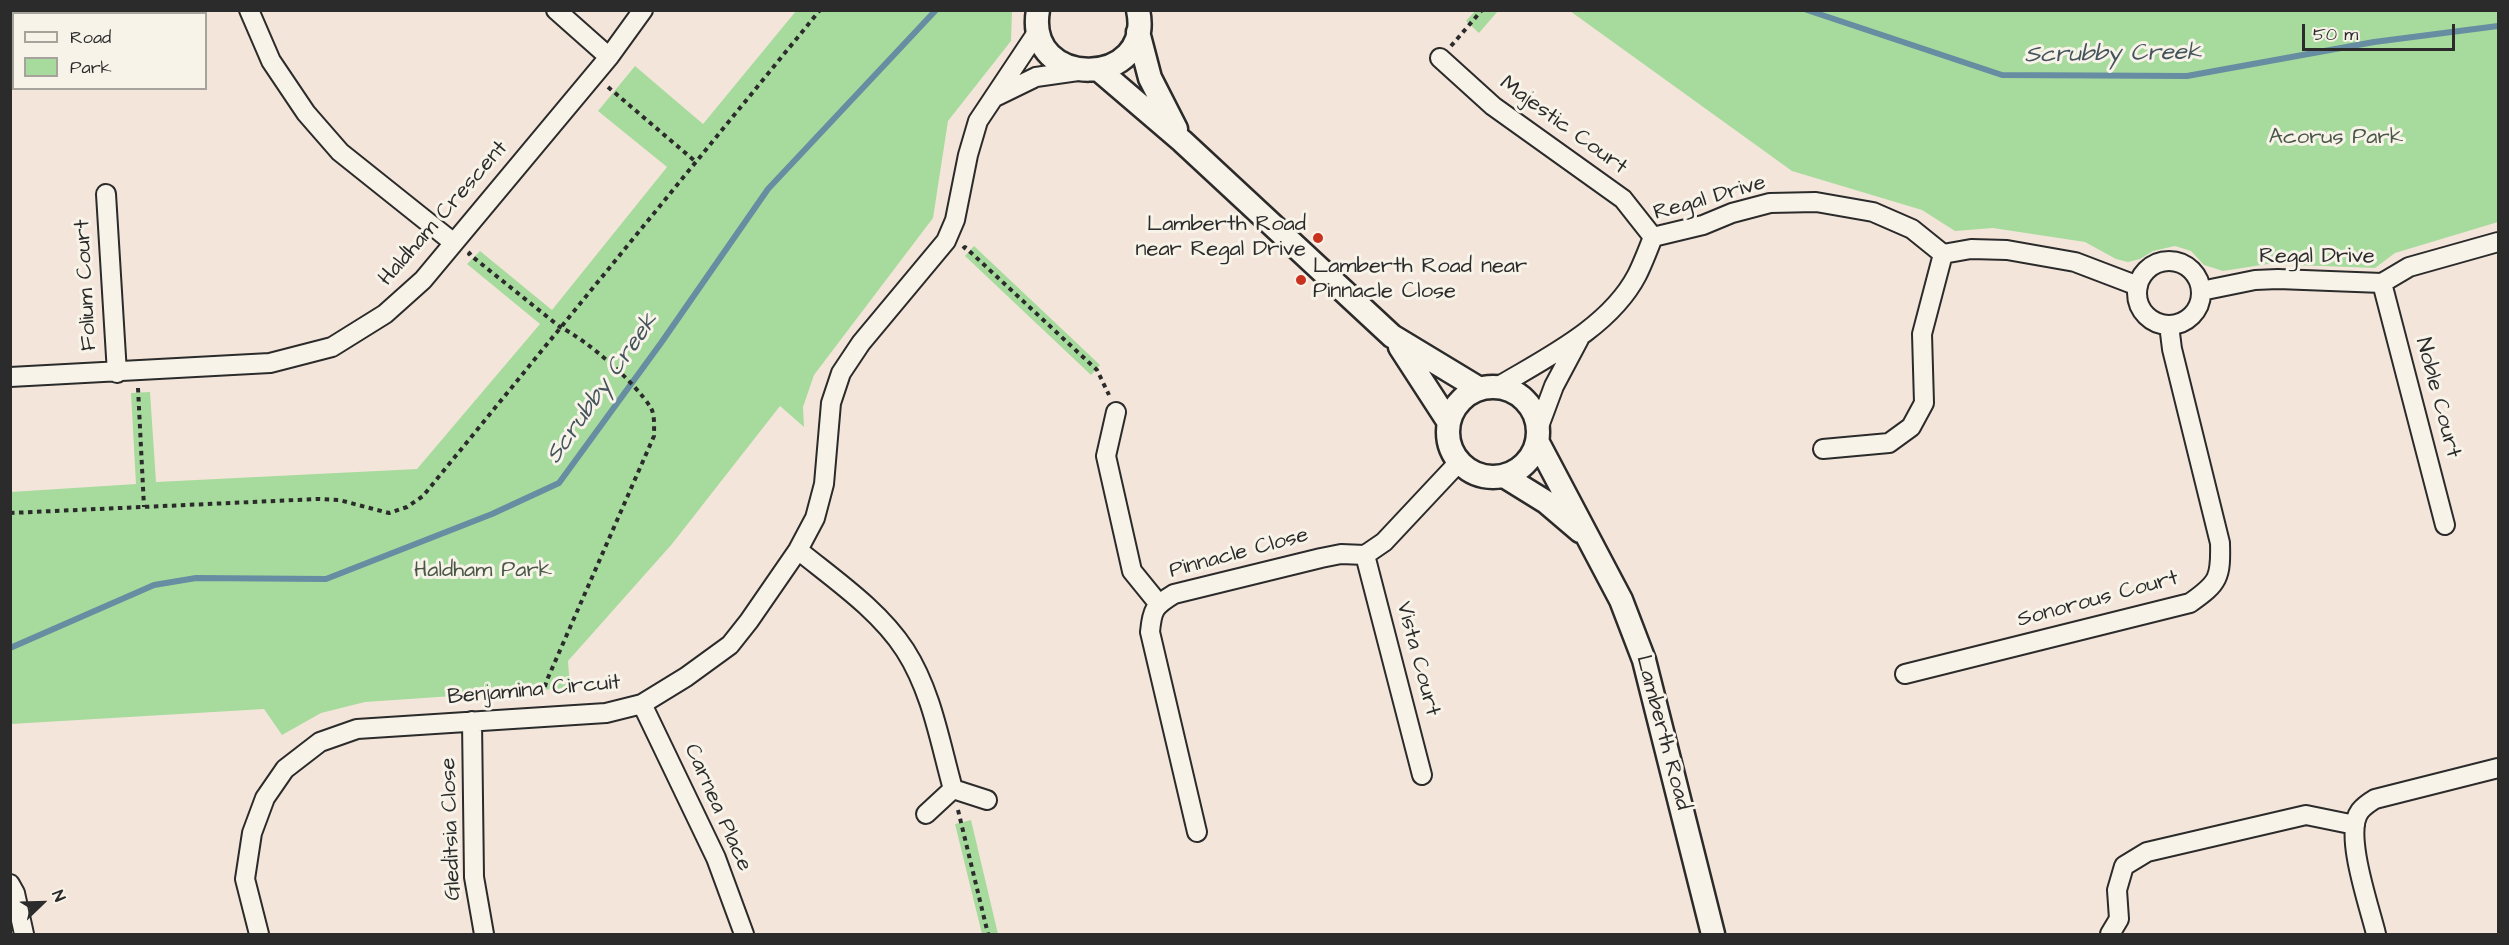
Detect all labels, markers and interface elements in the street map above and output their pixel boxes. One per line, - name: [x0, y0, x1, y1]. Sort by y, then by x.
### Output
- legend: [12, 12, 207, 90]
- scale bar: [2305, 12, 2458, 50]
- text: 50 m: [2313, 22, 2358, 47]
- text: Road: [70, 25, 111, 50]
- water label: Scrubby Creek: [2024, 39, 2202, 71]
- text: Park: [70, 55, 112, 80]
- street label: Majestic Court: [1494, 71, 1632, 181]
- park label: Acorus Park: [2269, 125, 2403, 151]
- street label: Haldham Crescent: [374, 136, 514, 292]
- street label: Regal Drive: [1651, 170, 1769, 228]
- place label: Lamberth Road near Regal Drive: [1136, 212, 1306, 264]
- street label: Folium Court: [70, 219, 104, 351]
- marker: Lamberth Road near Regal Drive: [1311, 231, 1325, 245]
- street label: Regal Drive: [2259, 244, 2375, 270]
- place label: Lamberth Road near Pinnacle Close: [1313, 254, 1527, 306]
- marker: Lamberth Road near Pinnacle Close: [1294, 273, 1308, 287]
- water label: Scrubby Creek: [541, 308, 665, 470]
- street label: Noble Court: [2408, 335, 2466, 461]
- street label: Pinnacle Close: [1167, 523, 1311, 585]
- park label: Haldham Park: [414, 558, 552, 584]
- street label: Sonorous Court: [2015, 566, 2181, 634]
- street label: Vista Court: [1389, 599, 1445, 719]
- street label: Lamberth Road: [1629, 653, 1695, 813]
- street label: Benjamina Circuit: [446, 670, 622, 712]
- street label: Carnea Place: [677, 740, 757, 876]
- street label: Gleditsia Close: [436, 757, 468, 901]
- north arrow: [12, 873, 72, 933]
- text: N: [46, 887, 71, 905]

